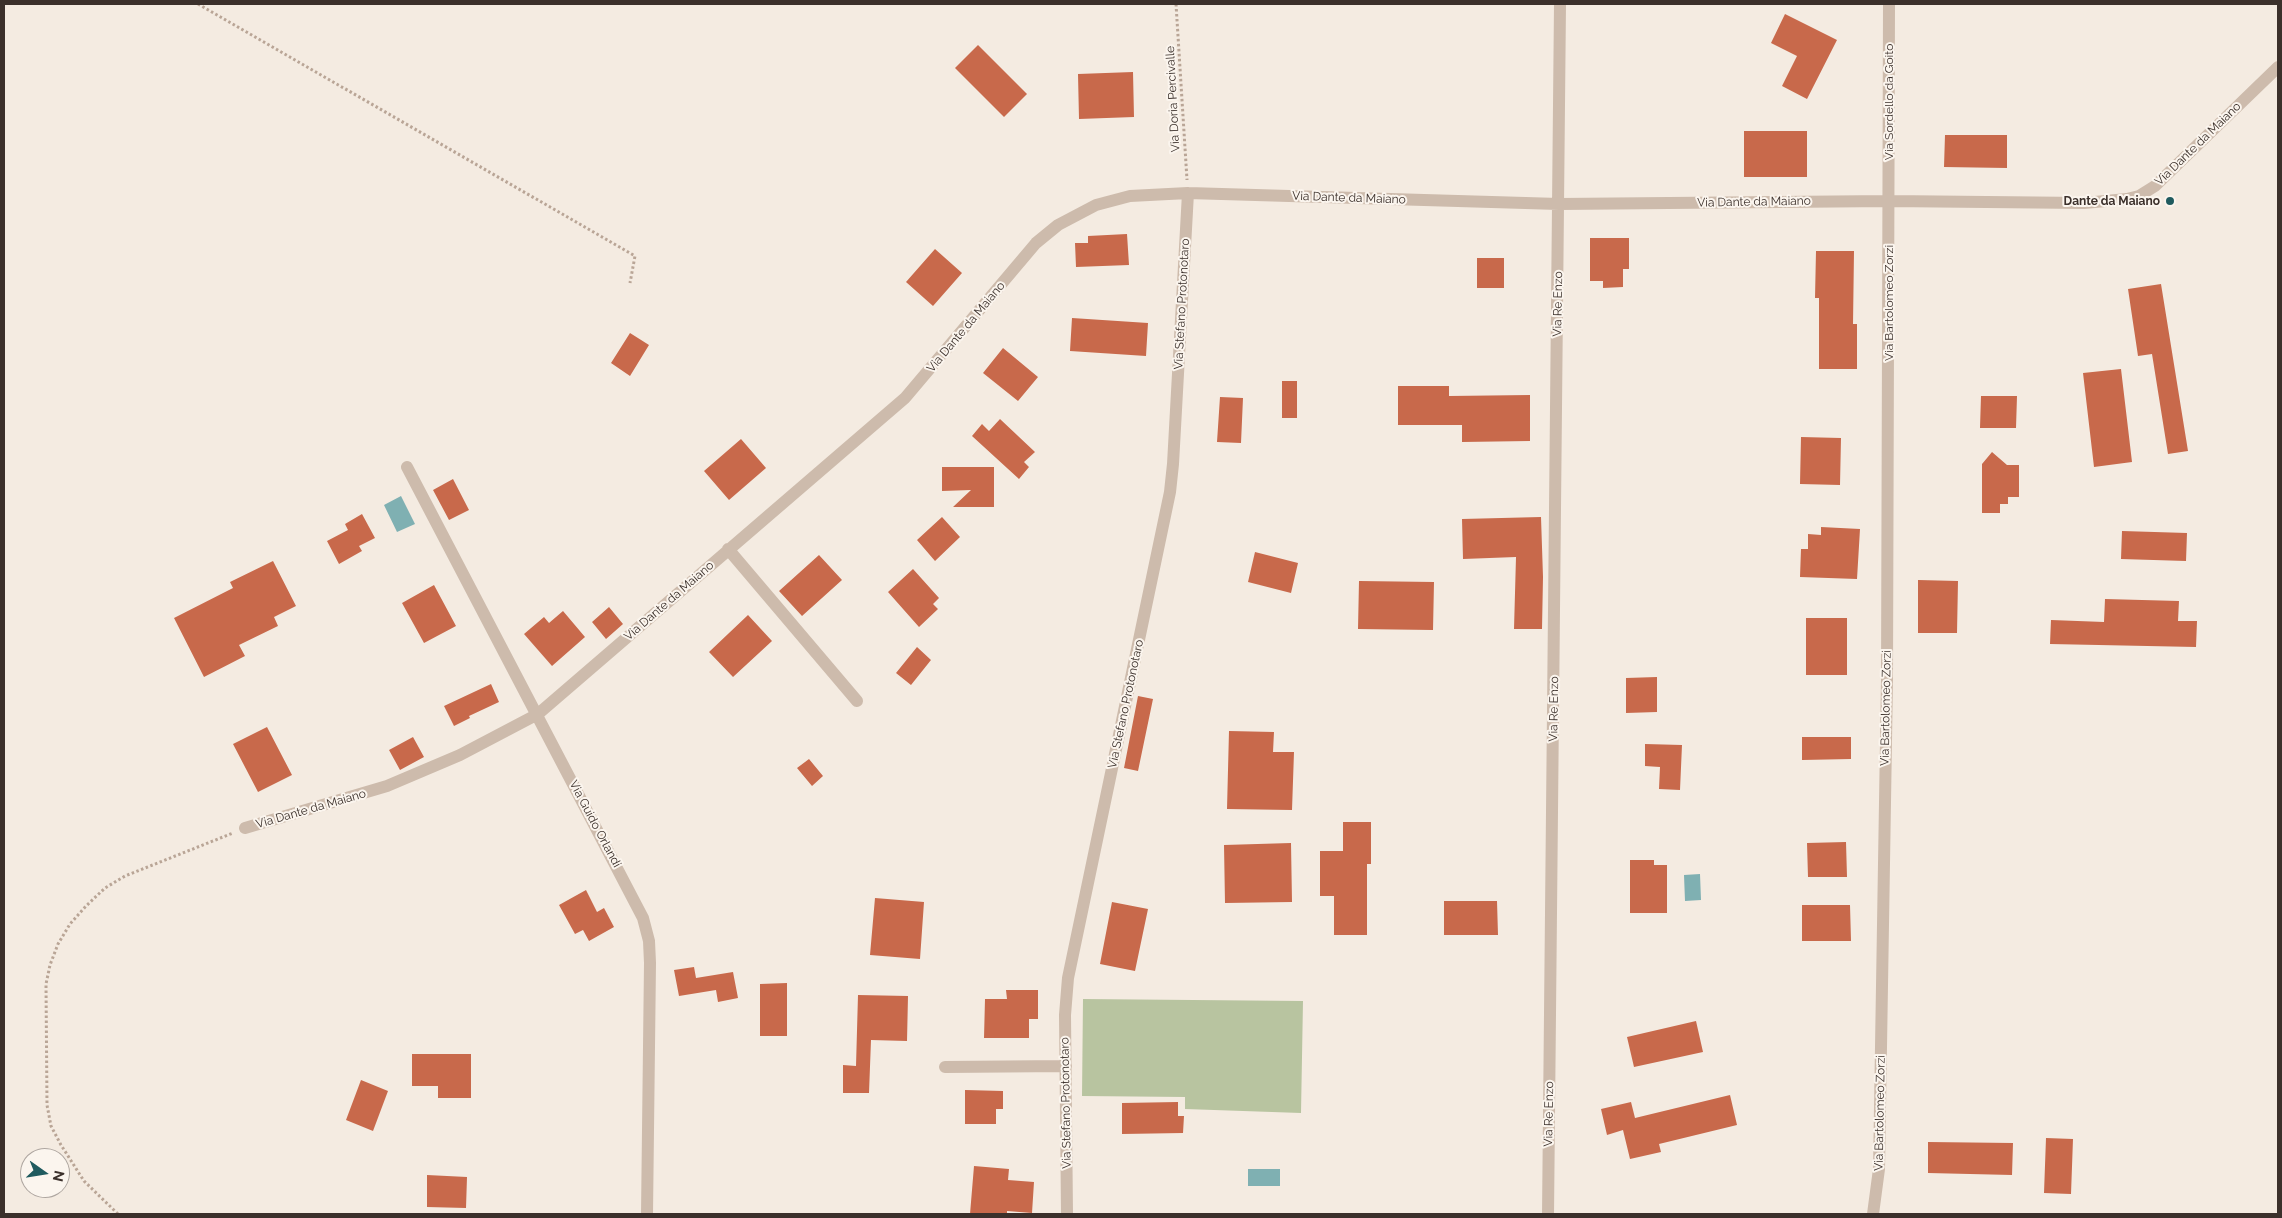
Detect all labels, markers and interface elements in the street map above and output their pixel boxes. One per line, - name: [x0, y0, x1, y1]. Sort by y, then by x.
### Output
- street label: Via Sordello da Goito: [1882, 44, 1896, 160]
- street label: Via Doria Percivalle: [1163, 45, 1183, 153]
- street label: Via Dante da Maiano: [2152, 99, 2244, 189]
- street label: Via Dante da Maiano: [1292, 189, 1406, 207]
- street label: Via Dante da Maiano: [1697, 194, 1811, 210]
- place label: Dante da Maiano: [2064, 194, 2160, 208]
- marker: Dante da Maiano: [2164, 195, 2176, 207]
- street label: Via Stefano Protonotaro: [1171, 238, 1193, 370]
- street label: Via Bartolomeo Zorzi: [1882, 245, 1896, 361]
- street label: Via Re Enzo: [1550, 271, 1566, 337]
- street label: Via Dante da Maiano: [924, 279, 1008, 375]
- street label: Via Dante da Maiano: [621, 558, 717, 644]
- street label: Via Stefano Protonotaro: [1105, 638, 1147, 770]
- street label: Via Bartolomeo Zorzi: [1878, 650, 1894, 766]
- street label: Via Re Enzo: [1546, 676, 1562, 742]
- street label: Via Guido Orlandi: [566, 778, 624, 870]
- street label: Via Dante da Maiano: [254, 786, 368, 832]
- street label: Via Stefano Protonotaro: [1058, 1037, 1074, 1169]
- street label: Via Bartolomeo Zorzi: [1872, 1055, 1888, 1171]
- street label: Via Re Enzo: [1541, 1081, 1557, 1147]
- north arrow: [20, 1148, 70, 1198]
- text: N: [50, 1169, 68, 1183]

